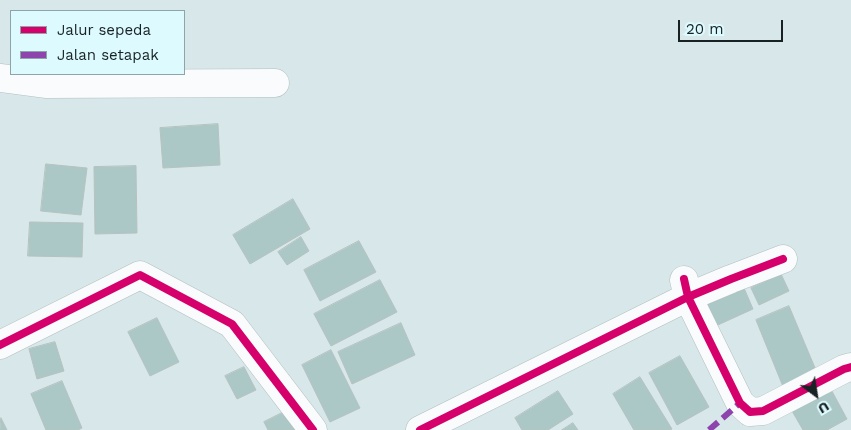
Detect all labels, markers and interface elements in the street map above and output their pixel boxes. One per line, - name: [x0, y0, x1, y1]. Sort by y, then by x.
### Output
- legend: [10, 10, 185, 75]
- scale bar: [681, 10, 786, 42]
- text: 20 m: [686, 20, 724, 38]
- text: Jalur sepeda: [57, 21, 151, 39]
- text: Jalan setapak: [57, 46, 159, 64]
- north arrow: [791, 370, 841, 420]
- text: U: [815, 398, 832, 417]

